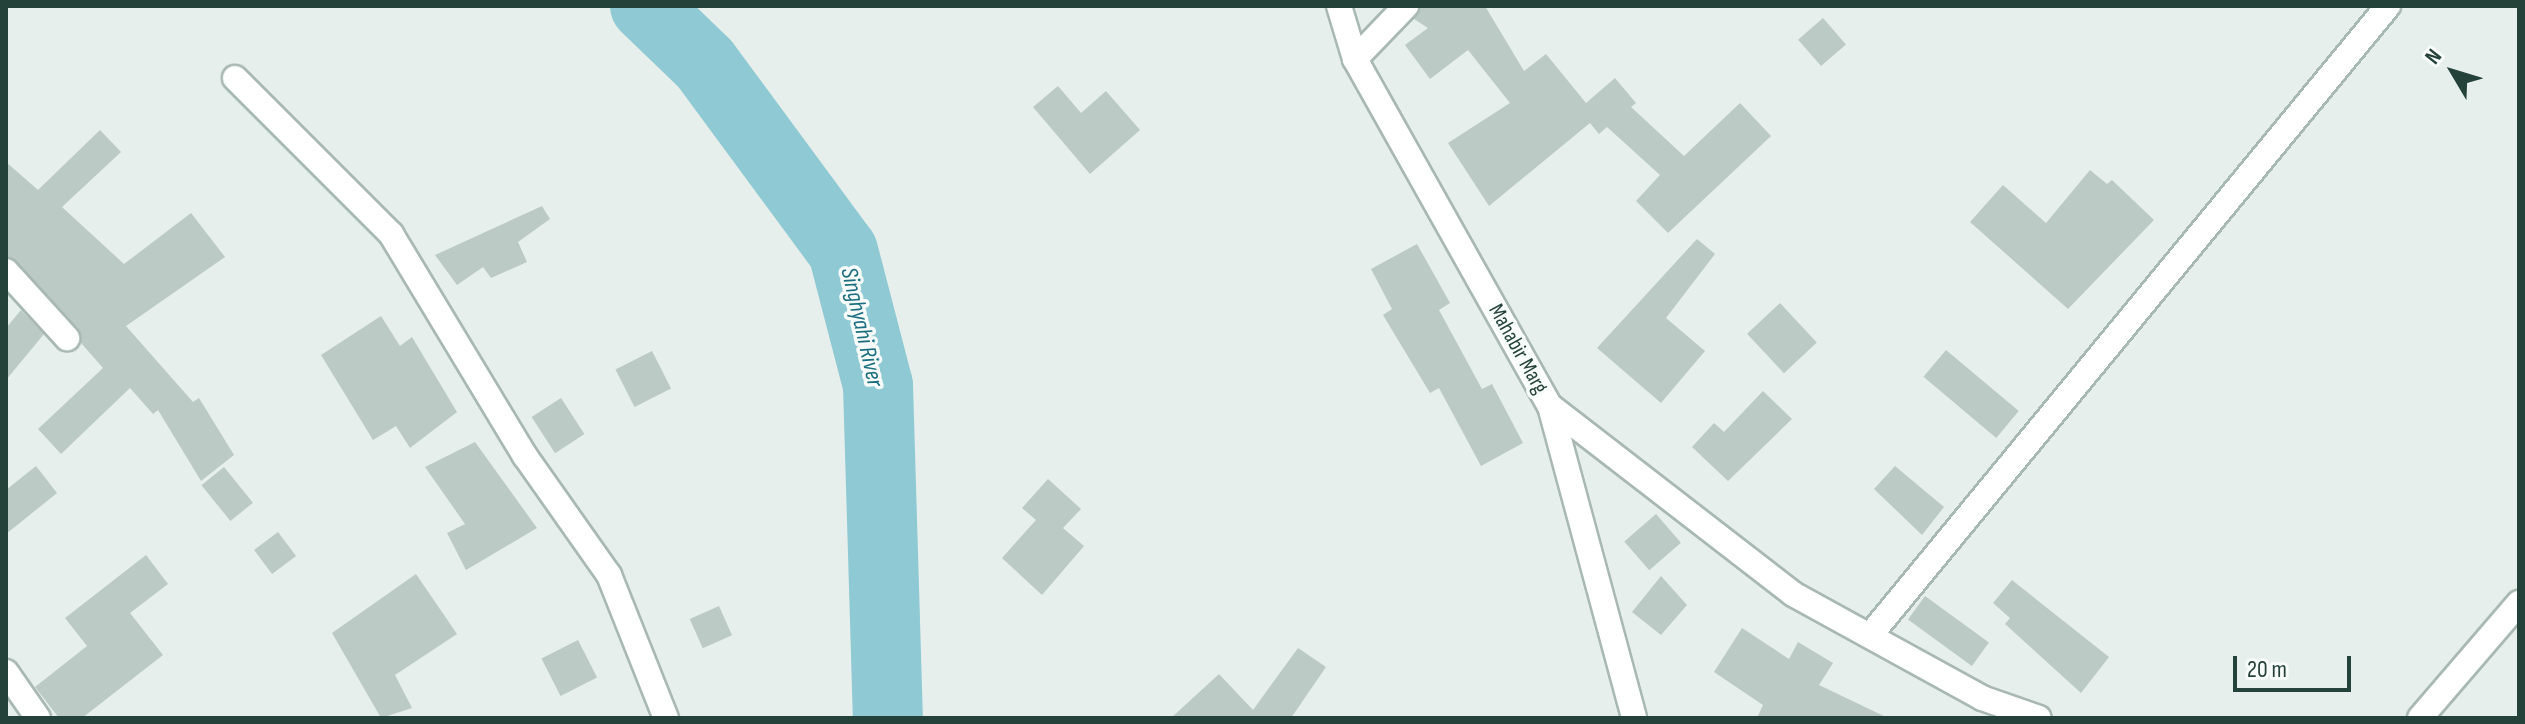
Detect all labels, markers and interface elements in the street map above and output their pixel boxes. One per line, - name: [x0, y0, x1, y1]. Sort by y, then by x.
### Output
- north arrow: [2413, 32, 2493, 112]
- text: N: [2419, 44, 2448, 70]
- water label: Singhyahi River: [834, 265, 890, 389]
- street label: Mahabir Marg: [1483, 300, 1553, 398]
- scale bar: [2237, 640, 2355, 690]
- text: 20 m: [2247, 655, 2287, 684]

